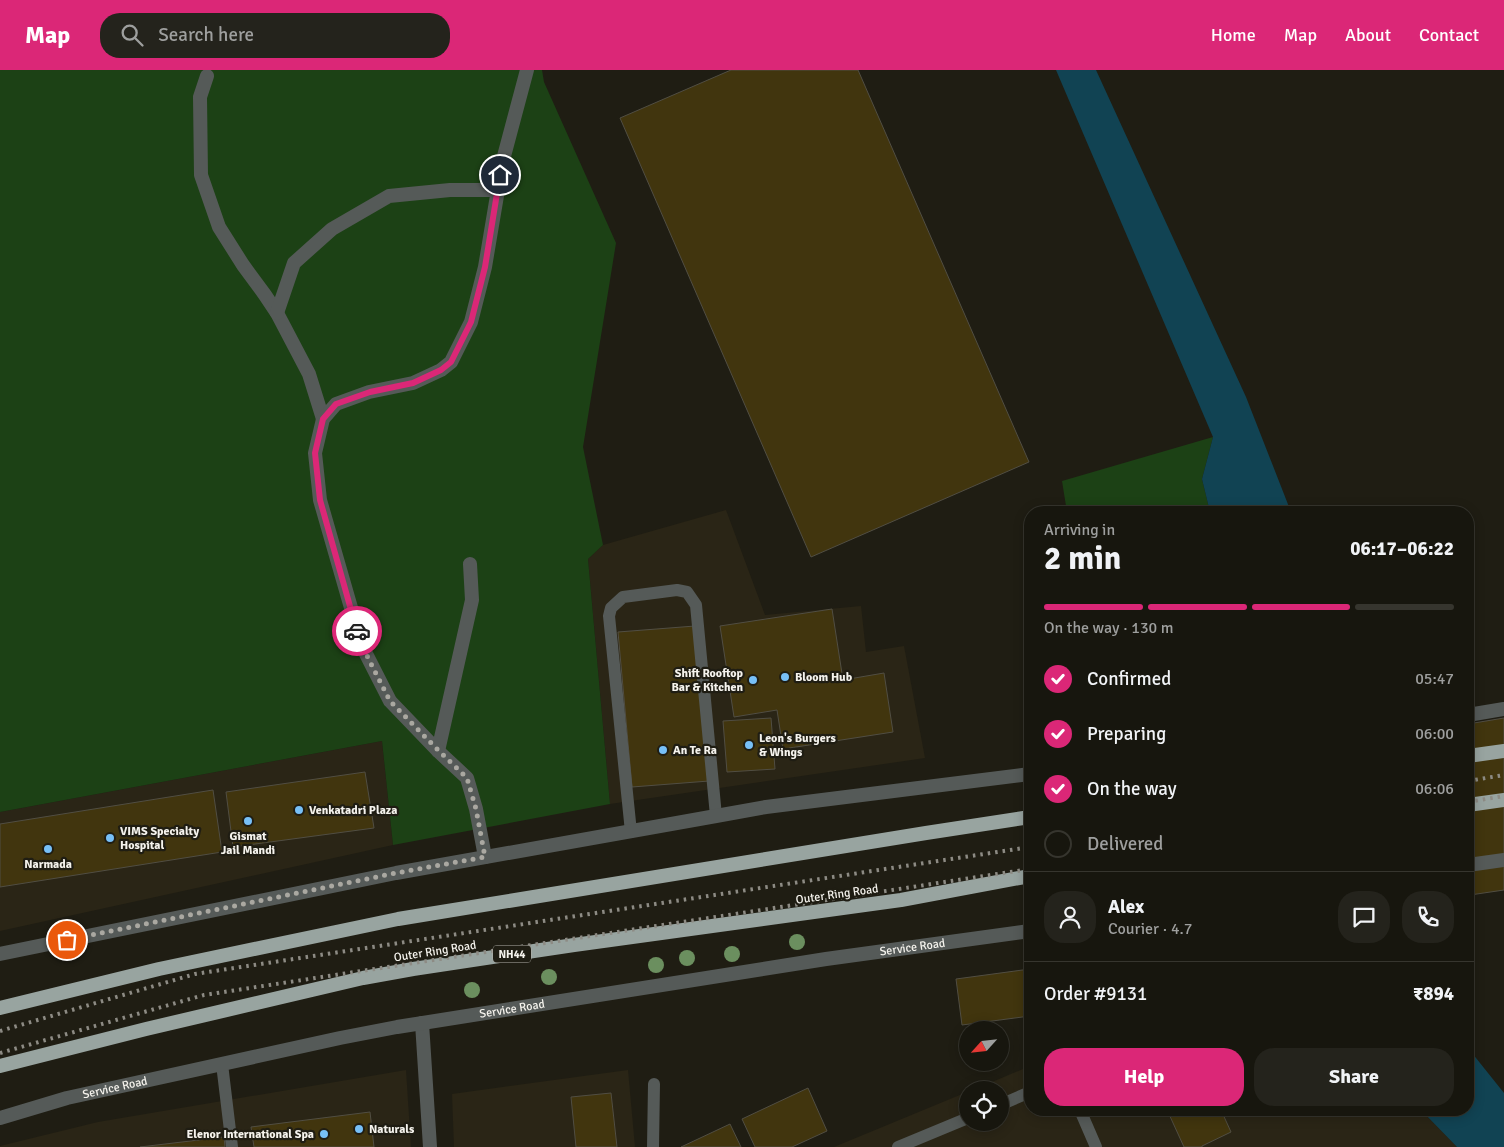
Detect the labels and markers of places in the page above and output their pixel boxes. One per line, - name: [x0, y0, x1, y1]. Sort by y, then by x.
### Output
- pin: [479, 154, 521, 196]
- place label: Shift Rooftop Bar & Kitchen: [671, 666, 744, 695]
- place label: Bloom Hub: [795, 670, 853, 685]
- marker: Bloom Hub: [779, 671, 791, 683]
- marker: Shift Rooftop Bar & Kitchen: [747, 674, 759, 686]
- place label: Leon's Burgers & Wings: [759, 731, 836, 760]
- marker: Leon's Burgers & Wings: [743, 739, 755, 751]
- place label: An Te Ra: [673, 743, 717, 758]
- marker: An Te Ra: [657, 744, 669, 756]
- place label: Venkatadri Plaza: [309, 803, 397, 818]
- marker: Venkatadri Plaza: [293, 804, 305, 816]
- marker: Gismat Jail Mandi: [242, 815, 254, 827]
- place label: VIMS Specialty Hospital: [120, 824, 199, 853]
- place label: Gismat Jail Mandi: [221, 829, 275, 858]
- marker: VIMS Specialty Hospital: [104, 832, 116, 844]
- marker: Narmada: [42, 843, 54, 855]
- place label: Narmada: [24, 857, 72, 872]
- pin: [46, 919, 88, 961]
- place label: Naturals: [369, 1122, 415, 1137]
- marker: Naturals: [353, 1123, 365, 1135]
- place label: Elenor International Spa: [186, 1127, 314, 1142]
- marker: Elenor International Spa: [318, 1128, 330, 1140]

